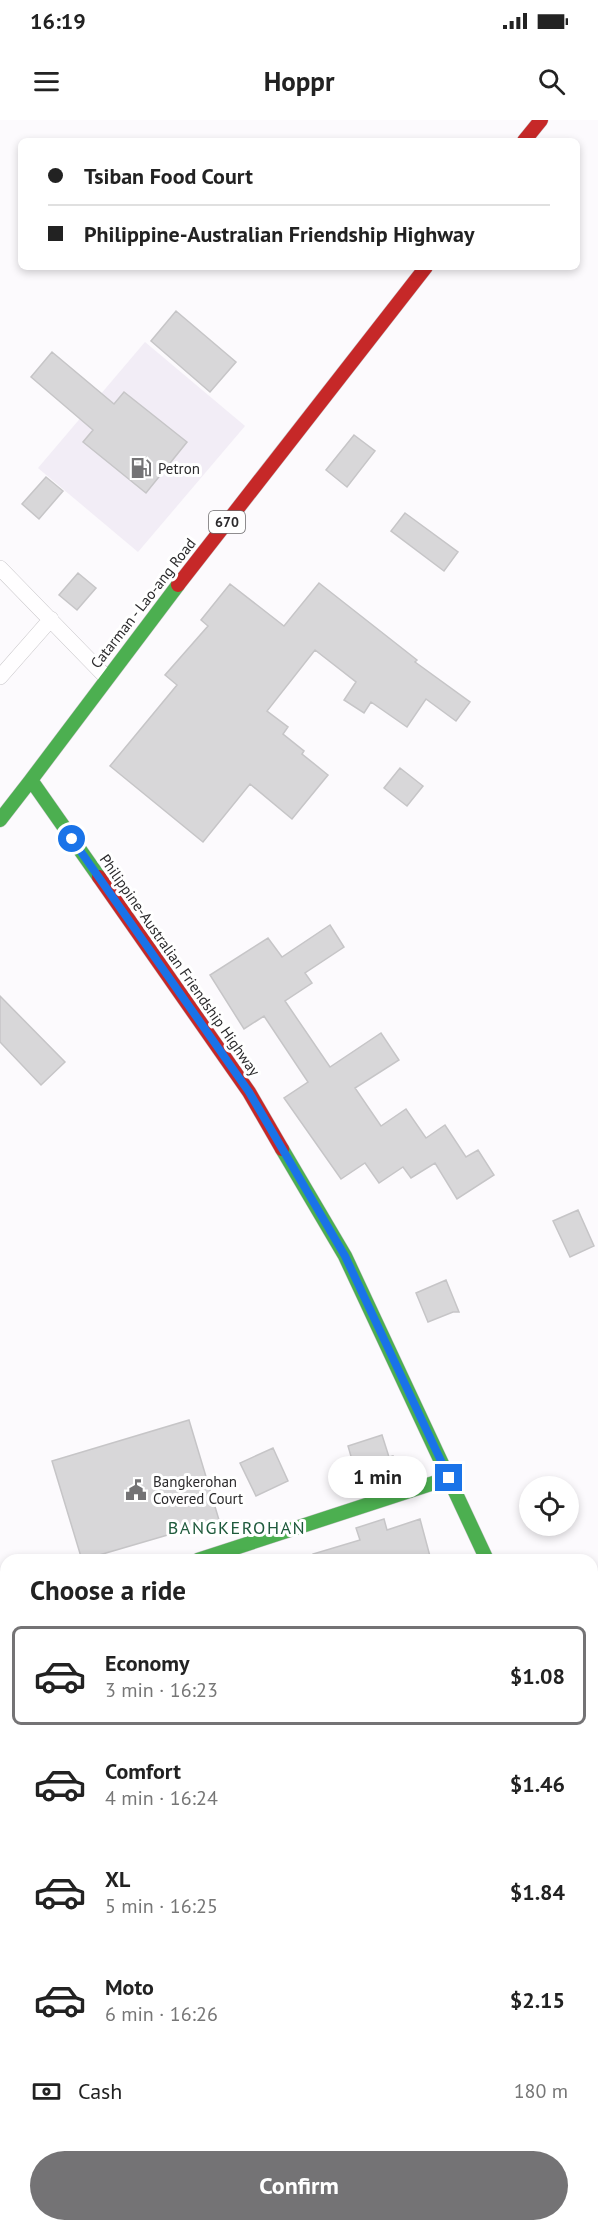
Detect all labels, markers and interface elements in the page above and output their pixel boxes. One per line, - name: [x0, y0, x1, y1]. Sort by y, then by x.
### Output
- text: 16:19: [30, 7, 86, 35]
- text: Hoppr: [264, 64, 334, 98]
- icon: menu: [30, 65, 63, 98]
- icon: search: [535, 65, 568, 98]
- text: Tsiban Food Court: [84, 162, 253, 190]
- text: Philippine-Australian Friendship Highway: [84, 220, 475, 248]
- fuel station icon: Petron: [129, 456, 153, 480]
- place label: Petron: [158, 459, 200, 478]
- road number: 670: [209, 511, 245, 533]
- street label: Catarman - Lao-ang Road: [86, 534, 200, 672]
- route start: [58, 825, 85, 852]
- street label: Philippine-Australian Friendship Highway: [96, 850, 264, 1080]
- callout: 1 min: [329, 1457, 428, 1499]
- text: 1 min: [353, 1464, 402, 1490]
- route end: [435, 1464, 462, 1491]
- place label: Bangkerohan Covered Court: [153, 1472, 243, 1508]
- map controls: [519, 1476, 579, 1536]
- button: locate: [519, 1476, 579, 1536]
- public building icon: Bangkerohan Covered Court: [124, 1478, 148, 1502]
- district label: BANGKEROHAN: [168, 1516, 306, 1539]
- text: Choose a ride: [30, 1573, 186, 1607]
- icon: car: [33, 1649, 87, 1703]
- text: Economy: [105, 1649, 189, 1677]
- text: $1.08: [510, 1662, 565, 1690]
- text: 3 min · 16:23: [105, 1677, 218, 1703]
- icon: car: [33, 1757, 87, 1811]
- text: Comfort: [105, 1757, 181, 1785]
- text: $1.46: [510, 1770, 565, 1798]
- text: 4 min · 16:24: [105, 1785, 218, 1811]
- icon: car: [33, 1865, 87, 1919]
- text: XL: [105, 1865, 130, 1893]
- text: $1.84: [510, 1878, 565, 1906]
- text: 5 min · 16:25: [105, 1893, 218, 1919]
- icon: car: [33, 1973, 87, 2027]
- text: Moto: [105, 1973, 154, 2001]
- text: $2.15: [510, 1986, 565, 2014]
- text: 6 min · 16:26: [105, 2001, 218, 2027]
- icon: cash: [30, 2075, 63, 2108]
- text: Cash: [78, 2077, 122, 2105]
- text: 180 m: [514, 2078, 568, 2104]
- button: Confirm: [30, 2151, 568, 2220]

